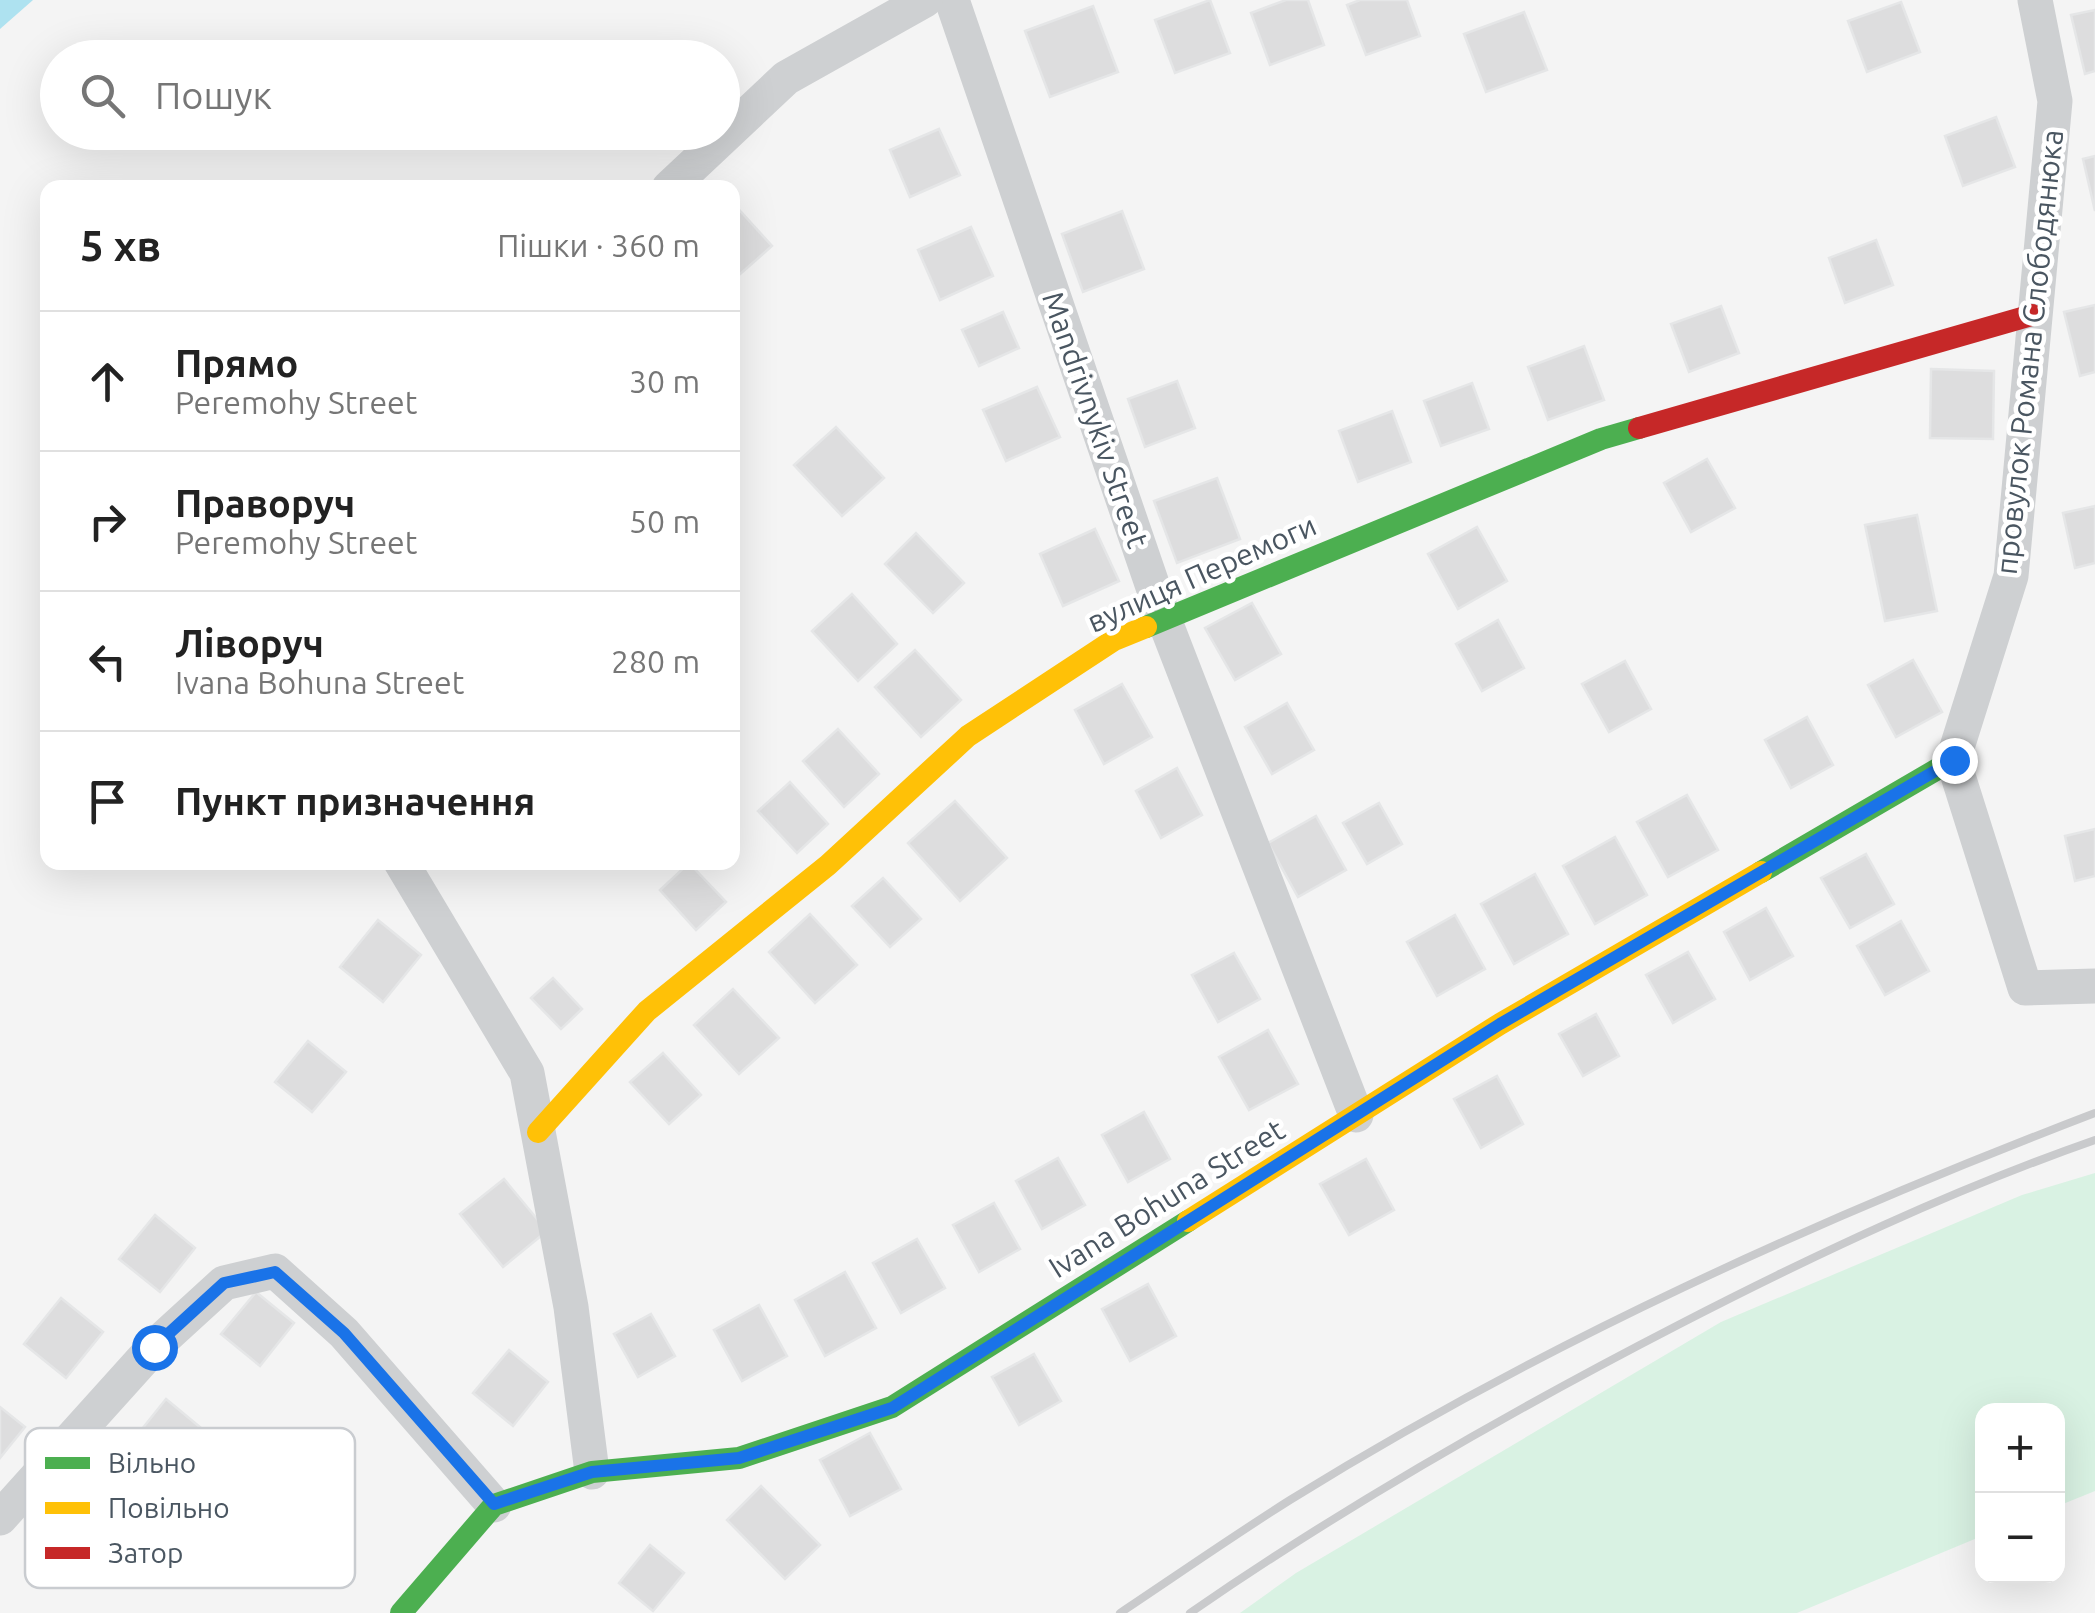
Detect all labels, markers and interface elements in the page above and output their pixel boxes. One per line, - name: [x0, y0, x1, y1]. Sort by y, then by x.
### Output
- search box: [40, 40, 740, 150]
- icon: search: [75, 68, 130, 123]
- text: Пошук: [155, 74, 272, 116]
- street label: провулок Романа Слободянюка: [1989, 128, 2069, 576]
- text: 5 хв: [80, 222, 161, 269]
- text: Пішки · 360 m: [497, 227, 700, 263]
- street label: Mandrivnykiv Street: [1036, 287, 1156, 552]
- text: Прямо: [175, 342, 298, 384]
- icon: ahead: [80, 354, 135, 409]
- text: 30 m: [629, 363, 700, 399]
- text: Peremohy Street: [175, 384, 417, 420]
- text: Праворуч: [175, 482, 355, 524]
- icon: right: [80, 494, 135, 549]
- text: 50 m: [629, 503, 700, 539]
- street label: вулиця Перемоги: [1082, 507, 1321, 639]
- text: Peremohy Street: [175, 524, 417, 560]
- text: Ліворуч: [175, 622, 324, 664]
- icon: left: [80, 634, 135, 689]
- text: 280 m: [611, 643, 700, 679]
- text: Ivana Bohuna Street: [175, 664, 464, 700]
- route end: [1932, 738, 1978, 784]
- icon: arrive: [80, 774, 135, 829]
- text: Пункт призначення: [175, 780, 535, 822]
- street label: Ivana Bohuna Street: [1042, 1112, 1291, 1284]
- route start: [132, 1325, 178, 1371]
- map controls: [1975, 1403, 2065, 1583]
- button: +: [1975, 1403, 2065, 1493]
- legend: [25, 1428, 355, 1588]
- text: Вільно: [108, 1447, 196, 1478]
- text: Повільно: [108, 1492, 230, 1523]
- button: −: [1975, 1493, 2065, 1583]
- text: Затор: [108, 1537, 183, 1568]

